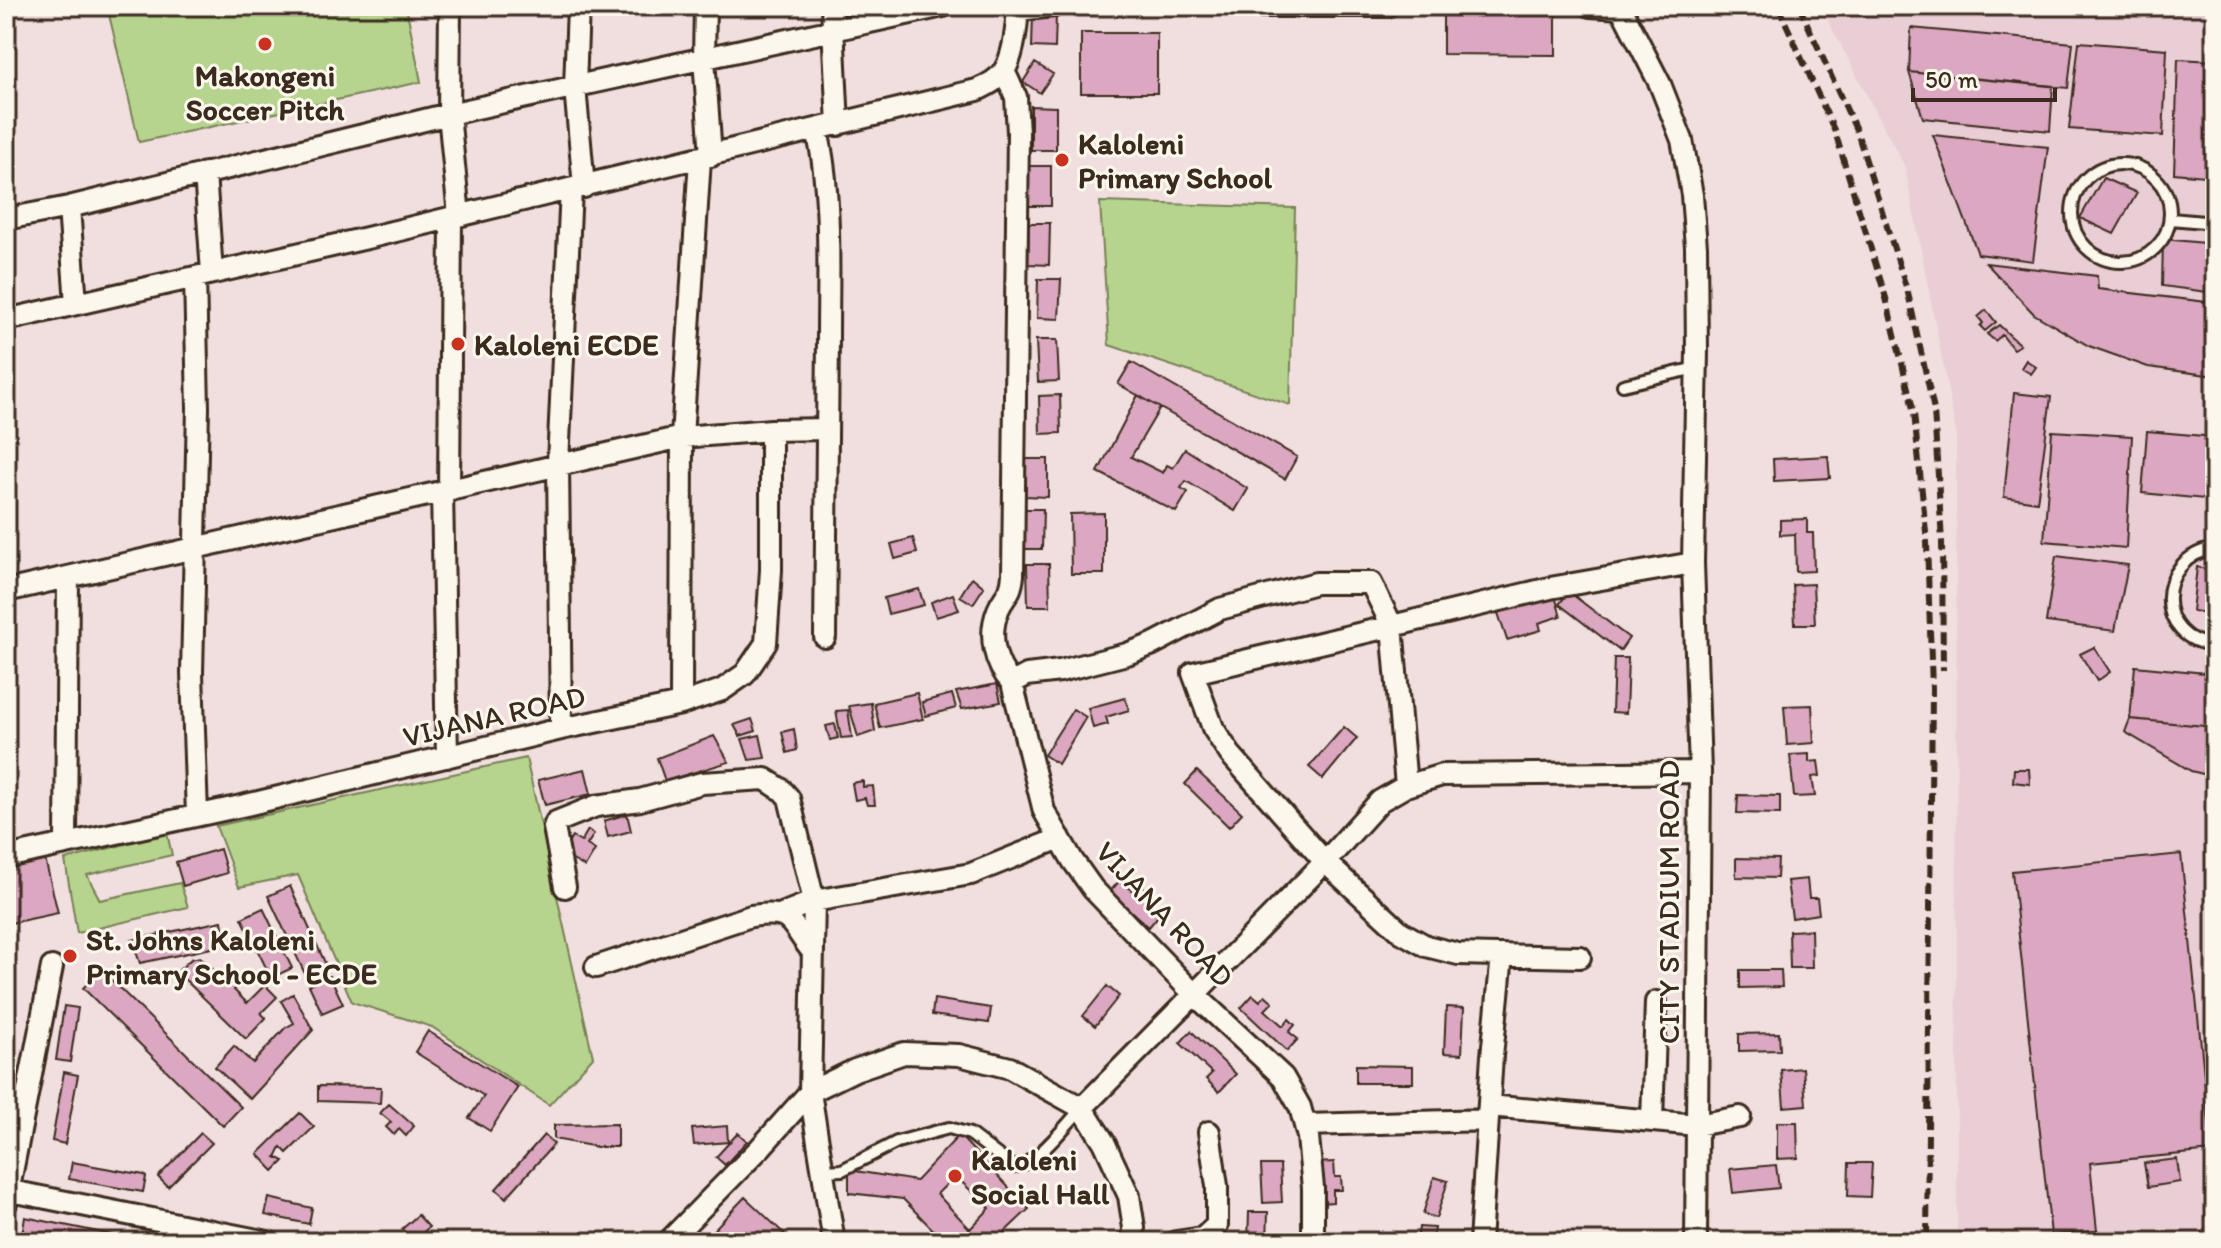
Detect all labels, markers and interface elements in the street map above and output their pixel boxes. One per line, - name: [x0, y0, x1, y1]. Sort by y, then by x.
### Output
- marker: Makongeni Soccer Pitch: [256, 35, 274, 53]
- scale bar: [1913, 52, 2055, 102]
- place label: Makongeni Soccer Pitch: [186, 57, 345, 128]
- text: 50 m: [1925, 65, 1978, 94]
- place label: Kaloleni Primary School: [1078, 125, 1272, 196]
- marker: Kaloleni Primary School: [1053, 151, 1071, 169]
- place label: Kaloleni ECDE: [474, 326, 659, 363]
- marker: Kaloleni ECDE: [449, 335, 467, 353]
- street label: VIJANA ROAD: [399, 677, 589, 755]
- street label: CITY STADIUM ROAD: [1650, 760, 1687, 1044]
- street label: VIJANA ROAD: [1088, 833, 1242, 995]
- place label: St. Johns Kaloleni Primary School - ECDE: [86, 921, 377, 992]
- marker: St. Johns Kaloleni Primary School - ECDE: [61, 947, 79, 965]
- place label: Kaloleni Social Hall: [971, 1141, 1110, 1212]
- marker: Kaloleni Social Hall: [946, 1167, 964, 1185]

